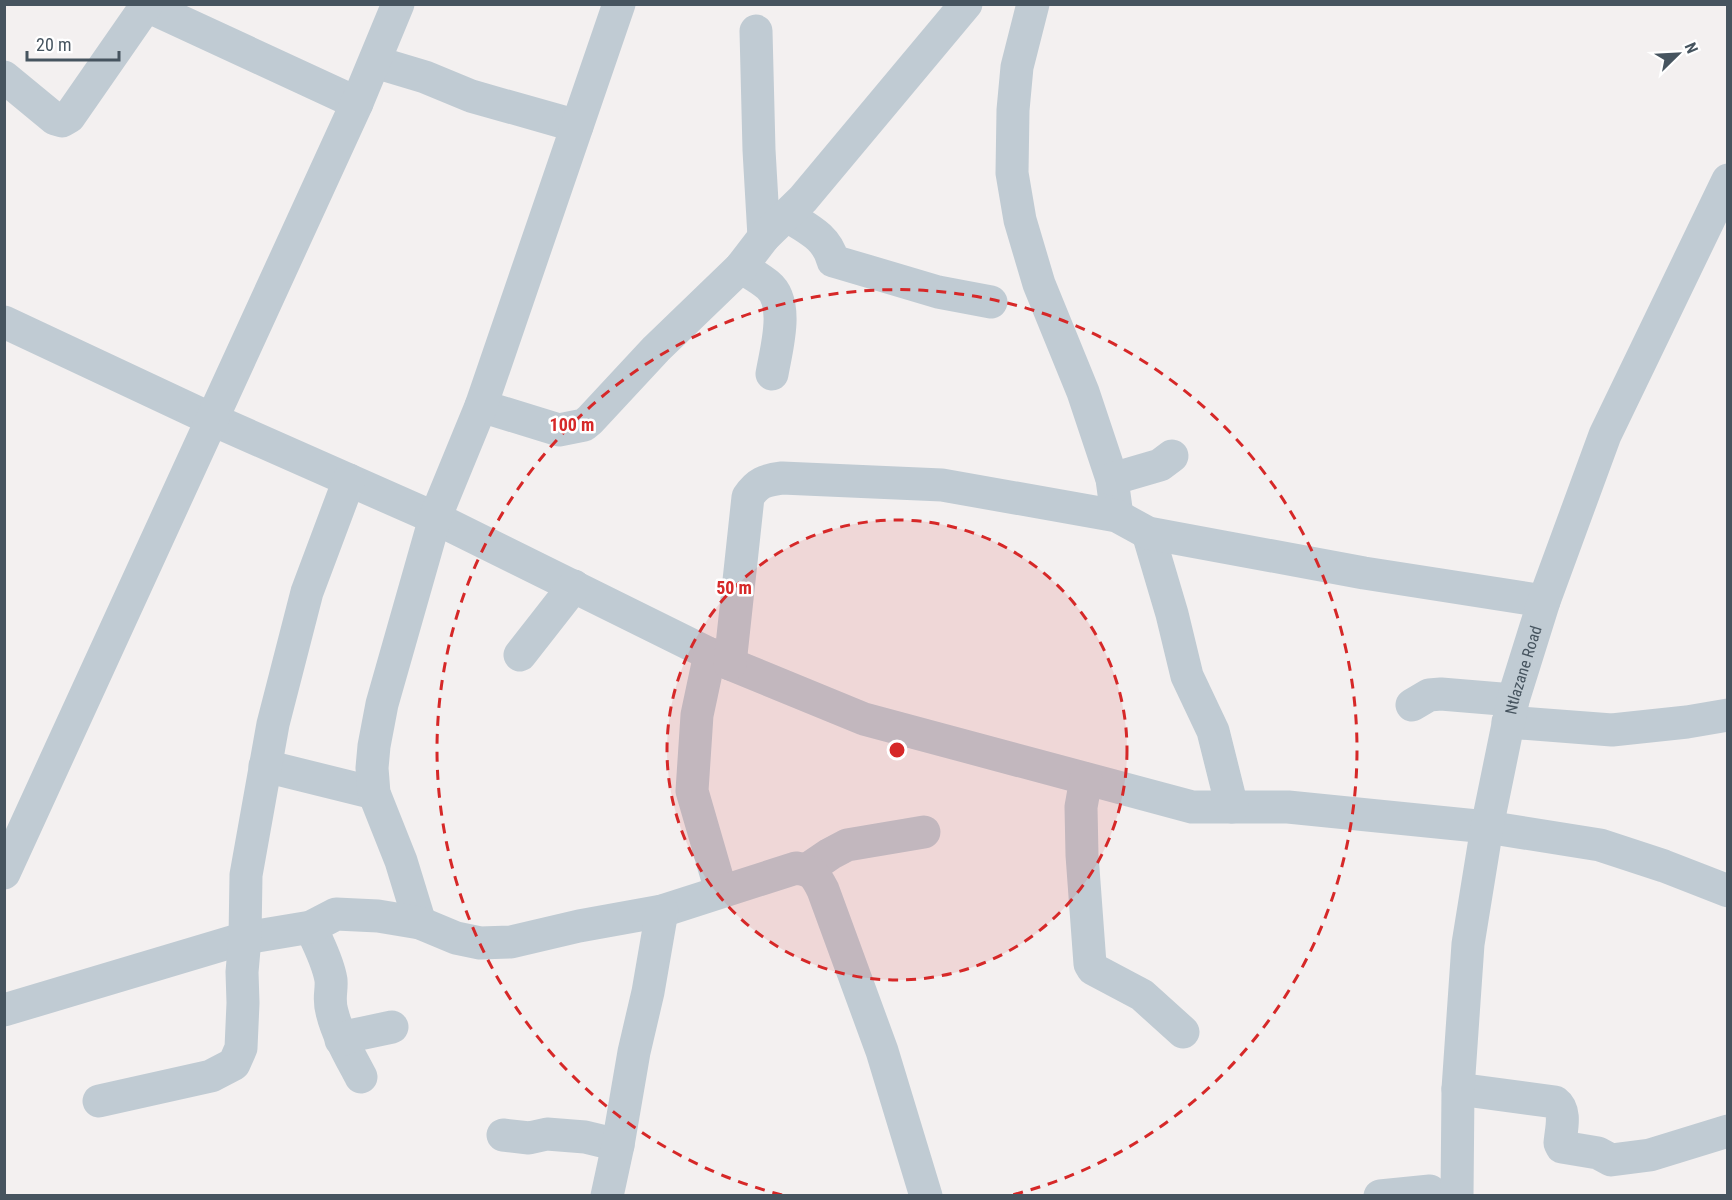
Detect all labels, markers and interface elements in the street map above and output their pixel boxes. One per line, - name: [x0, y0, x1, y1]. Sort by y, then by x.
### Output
- scale bar: [27, 24, 118, 62]
- north arrow: [1648, 24, 1708, 84]
- text: 20 m: [36, 34, 71, 55]
- text: N: [1681, 40, 1702, 56]
- text: 100 m: [550, 414, 594, 435]
- text: 50 m: [716, 577, 752, 598]
- street label: Ntlazane Road: [1501, 623, 1545, 716]
- centre of rings: [887, 740, 907, 760]

